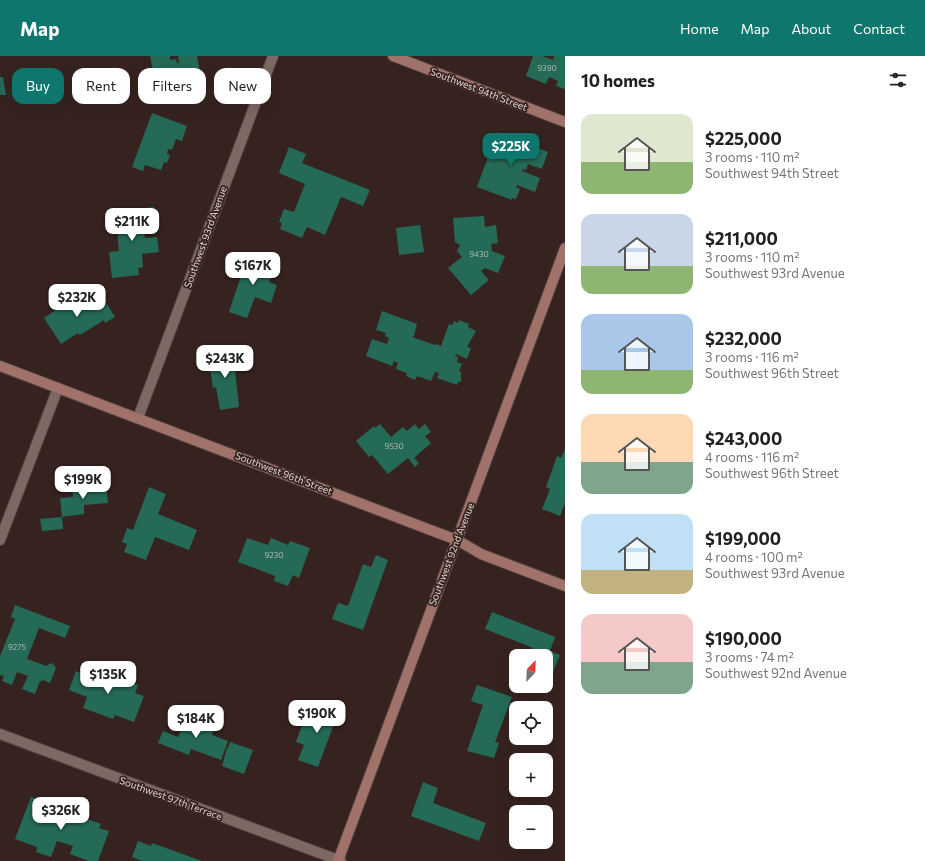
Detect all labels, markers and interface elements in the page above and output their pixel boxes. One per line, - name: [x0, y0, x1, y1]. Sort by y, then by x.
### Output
- text: Map: [20, 17, 59, 40]
- text: Home: [680, 20, 719, 37]
- text: Map: [741, 20, 769, 37]
- text: About: [791, 20, 831, 37]
- text: Contact: [853, 20, 905, 37]
- house number: 9390: [537, 63, 557, 73]
- street label: Southwest 94th Street: [429, 65, 529, 113]
- chip: Buy: [12, 68, 64, 104]
- chip: Rent: [72, 68, 130, 104]
- chip: Filters: [138, 68, 206, 104]
- chip: New: [214, 68, 271, 104]
- icon: filters: [887, 69, 909, 91]
- text: 10 homes: [581, 70, 655, 91]
- text: $225,000: [705, 128, 782, 149]
- icon: home: [613, 130, 661, 178]
- pin: $225K: [483, 133, 539, 167]
- text: $225K: [492, 138, 530, 154]
- text: 3 rooms · 110 m²: [705, 149, 799, 165]
- text: Southwest 94th Street: [705, 165, 839, 181]
- street label: Southwest 93rd Avenue: [181, 184, 229, 290]
- pin: $211K: [104, 208, 160, 242]
- text: $211K: [114, 213, 150, 229]
- text: $211,000: [705, 228, 778, 249]
- icon: home: [613, 230, 661, 278]
- house number: 9430: [469, 249, 489, 259]
- text: 3 rooms · 110 m²: [705, 249, 799, 265]
- pin: $167K: [225, 252, 281, 286]
- text: $167K: [234, 257, 272, 273]
- text: Southwest 93rd Avenue: [705, 265, 845, 281]
- pin: $232K: [49, 284, 105, 318]
- text: $232K: [58, 289, 96, 305]
- text: $232,000: [705, 328, 782, 349]
- icon: home: [613, 330, 661, 378]
- pin: $243K: [197, 345, 253, 379]
- text: 3 rooms · 116 m²: [705, 349, 799, 365]
- text: $243K: [205, 350, 245, 366]
- text: Southwest 96th Street: [705, 365, 839, 381]
- text: $243,000: [705, 428, 782, 449]
- icon: home: [613, 430, 661, 478]
- house number: 9530: [384, 441, 404, 451]
- street label: Southwest 96th Street: [234, 449, 334, 497]
- text: 4 rooms · 116 m²: [705, 449, 799, 465]
- text: Southwest 96th Street: [705, 465, 839, 481]
- pin: $199K: [55, 466, 111, 500]
- text: $199K: [64, 471, 102, 487]
- street label: Southwest 92nd Avenue: [426, 501, 476, 607]
- text: $199,000: [705, 528, 781, 549]
- icon: home: [613, 530, 661, 578]
- text: 4 rooms · 100 m²: [705, 549, 803, 565]
- house number: 9230: [264, 550, 284, 560]
- text: Southwest 93rd Avenue: [705, 565, 845, 581]
- text: $190,000: [705, 628, 782, 649]
- icon: home: [613, 630, 661, 678]
- house number: 9275: [8, 642, 26, 652]
- north arrow: [509, 649, 553, 693]
- map controls: [509, 649, 553, 849]
- text: 3 rooms · 74 m²: [705, 649, 794, 665]
- pin: $135K: [80, 661, 136, 695]
- text: Southwest 92nd Avenue: [705, 665, 847, 681]
- text: $135K: [89, 666, 127, 682]
- pin: $190K: [289, 700, 345, 734]
- button: locate: [509, 701, 553, 745]
- pin: $184K: [168, 705, 224, 739]
- text: $190K: [297, 705, 337, 721]
- text: $184K: [177, 710, 215, 726]
- button: +: [509, 753, 553, 797]
- street label: Southwest 97th Terrace: [118, 774, 224, 822]
- pin: $326K: [33, 797, 89, 831]
- text: $326K: [41, 802, 81, 818]
- button: −: [509, 805, 553, 849]

